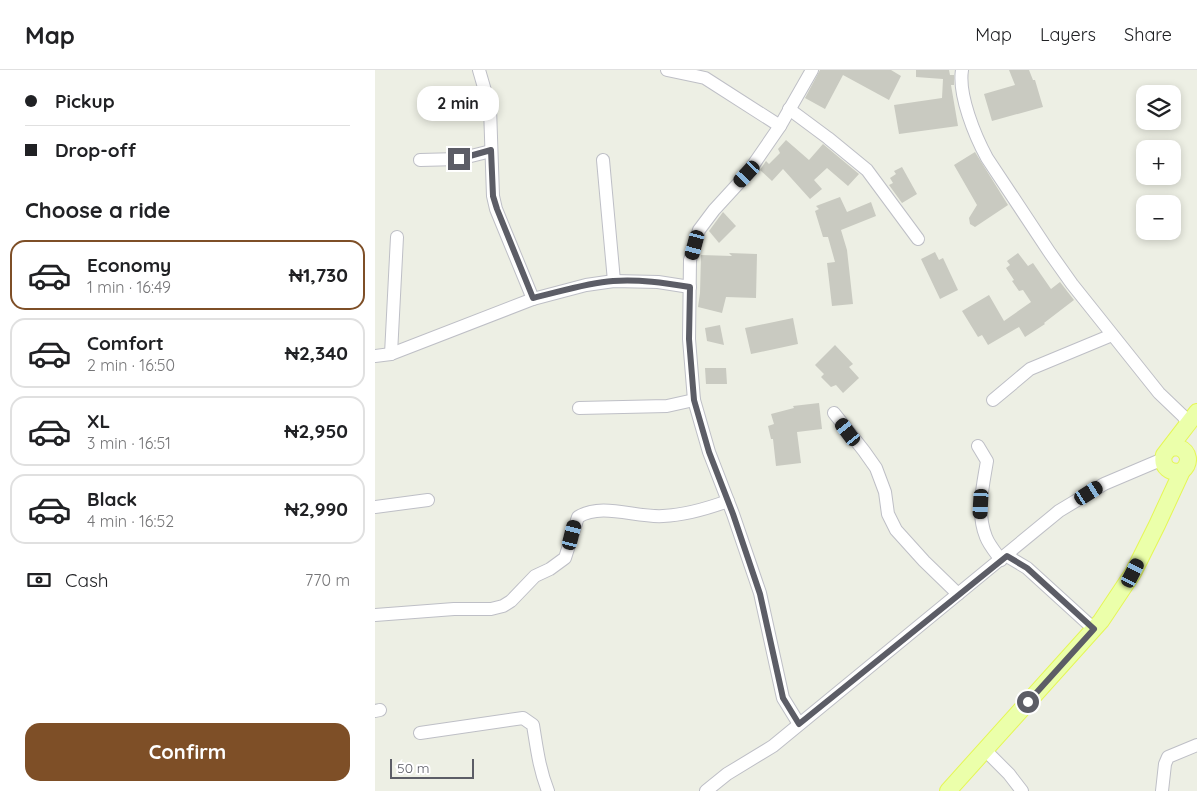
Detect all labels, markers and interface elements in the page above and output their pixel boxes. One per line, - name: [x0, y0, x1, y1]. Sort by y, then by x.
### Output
- text: Map: [25, 20, 75, 50]
- text: Map: [975, 23, 1012, 46]
- text: Layers: [1040, 23, 1096, 46]
- text: Share: [1124, 23, 1172, 46]
- map controls: [1136, 85, 1181, 240]
- button: layers: [1136, 85, 1181, 130]
- callout: 2 min: [418, 87, 500, 122]
- text: Pickup: [55, 89, 115, 113]
- text: 2 min: [437, 93, 479, 113]
- text: Drop-off: [55, 138, 136, 162]
- button: +: [1136, 140, 1181, 185]
- route end: [448, 148, 470, 170]
- car: [731, 158, 762, 190]
- button: −: [1136, 195, 1181, 240]
- text: Choose a ride: [25, 196, 170, 224]
- car: [683, 229, 706, 261]
- icon: car: [27, 253, 72, 298]
- text: Economy: [87, 253, 171, 277]
- text: ₦1,730: [289, 263, 348, 287]
- text: 1 min · 16:49: [87, 277, 171, 297]
- icon: car: [27, 331, 72, 376]
- text: Comfort: [87, 331, 164, 355]
- text: ₦2,340: [285, 341, 348, 365]
- text: 2 min · 16:50: [87, 355, 175, 375]
- icon: car: [27, 409, 72, 454]
- text: XL: [87, 409, 110, 433]
- car: [832, 416, 863, 448]
- text: ₦2,950: [285, 419, 348, 443]
- text: 3 min · 16:51: [87, 433, 171, 453]
- car: [1072, 479, 1105, 507]
- icon: car: [27, 487, 72, 532]
- text: Black: [87, 487, 137, 511]
- car: [972, 489, 989, 519]
- text: ₦2,990: [285, 497, 348, 521]
- text: 4 min · 16:52: [87, 511, 174, 531]
- car: [561, 519, 582, 551]
- car: [1119, 556, 1146, 590]
- icon: cash: [25, 566, 53, 594]
- text: Cash: [65, 568, 109, 592]
- text: 770 m: [305, 570, 350, 590]
- route start: [1017, 691, 1039, 713]
- button: Confirm: [25, 723, 350, 781]
- scale bar: [390, 756, 474, 779]
- text: 50 m: [397, 759, 430, 777]

